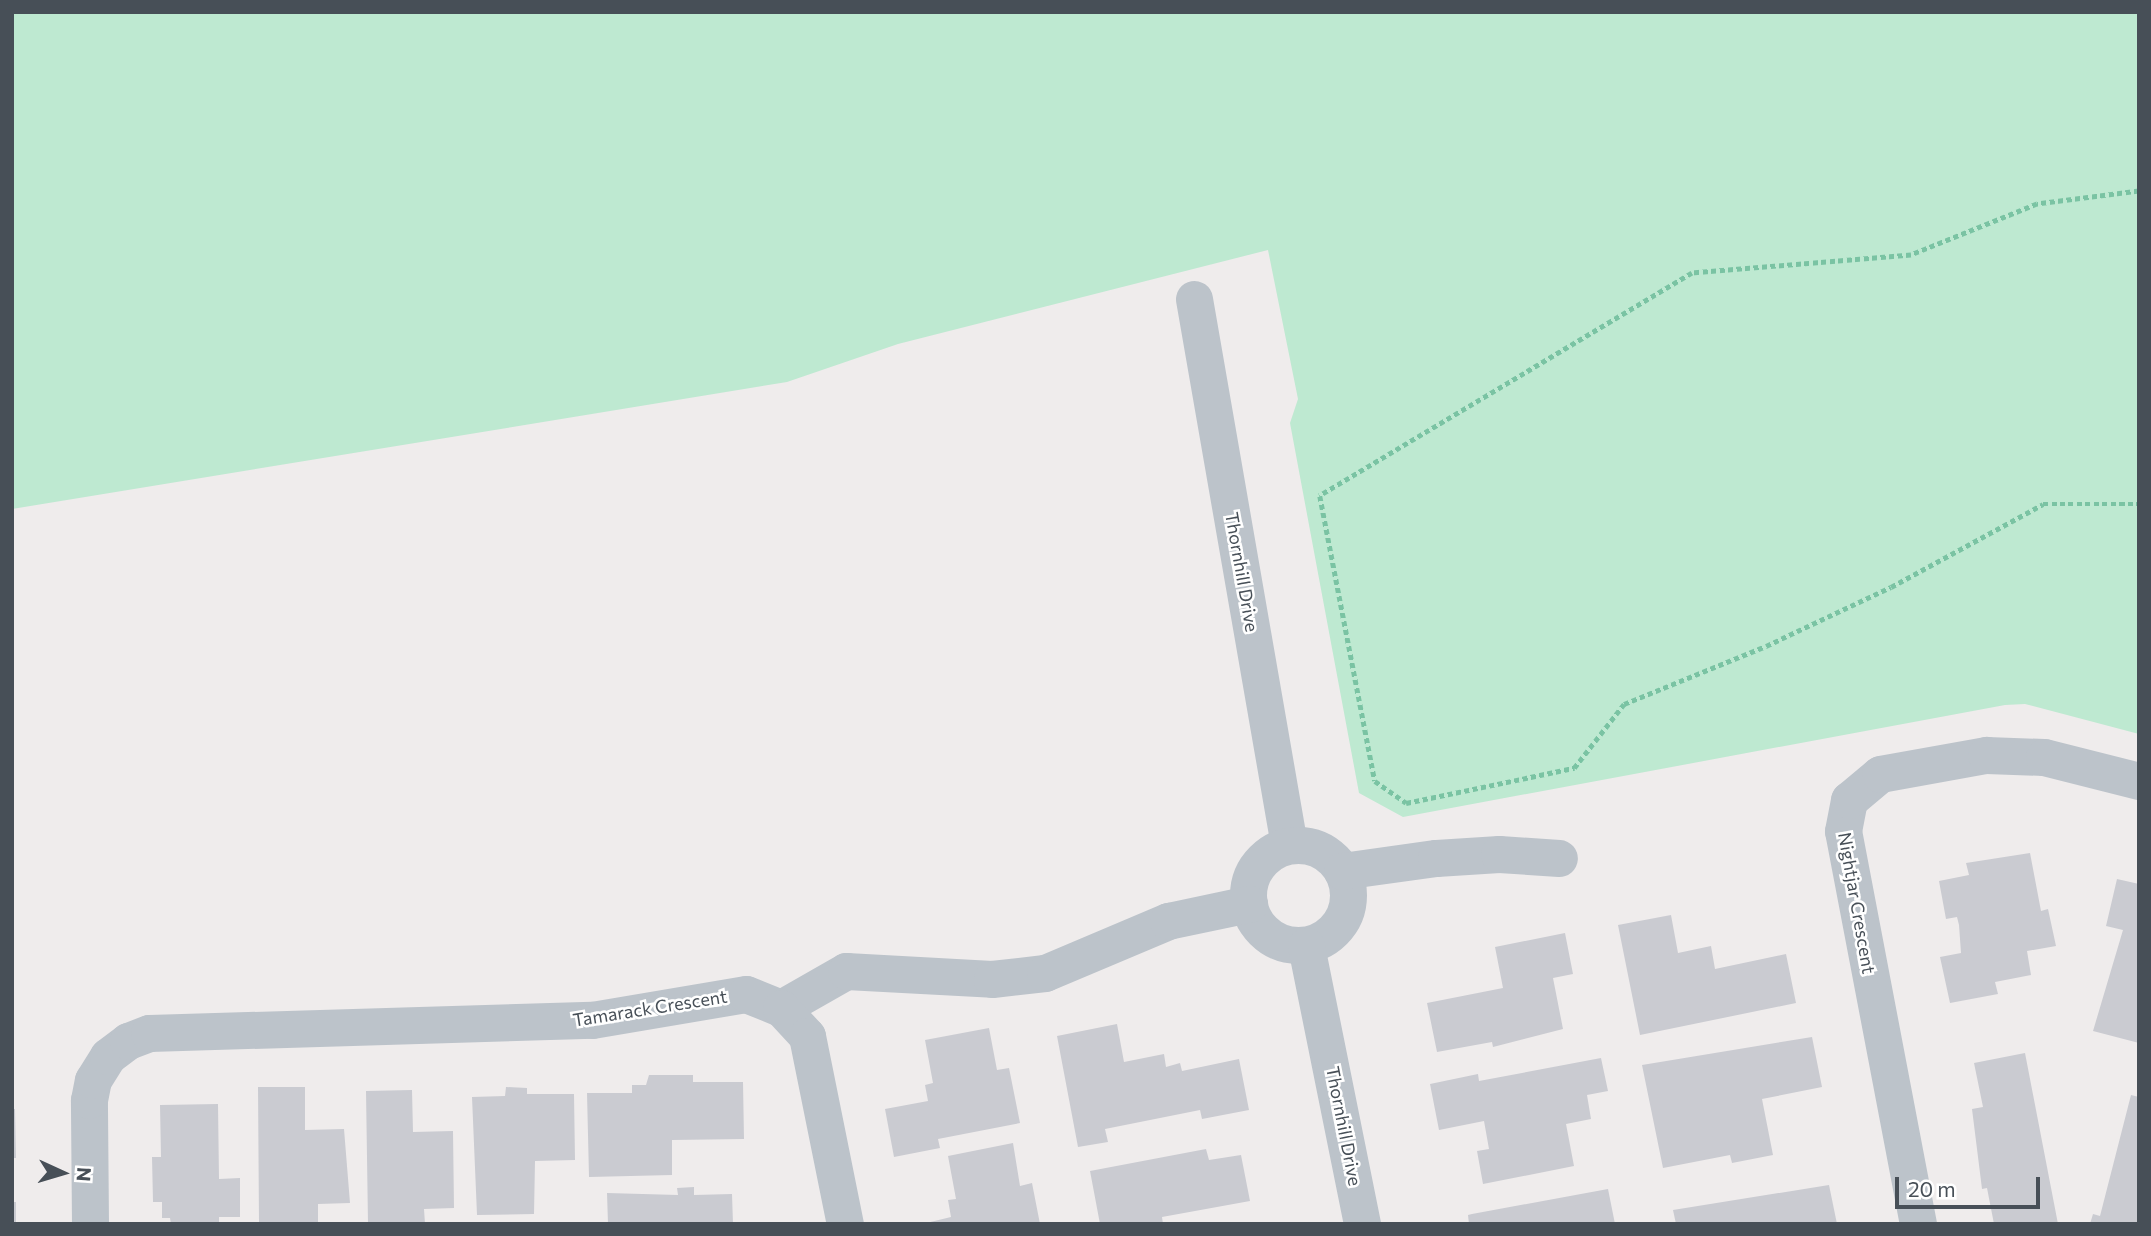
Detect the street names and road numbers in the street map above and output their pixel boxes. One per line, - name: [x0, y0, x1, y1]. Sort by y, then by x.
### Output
- street label: Thornhill Drive: [1221, 510, 1263, 634]
- street label: Nightjar Crescent: [1834, 831, 1880, 975]
- street label: Tamarack Crescent: [571, 985, 729, 1031]
- street label: Thornhill Drive: [1322, 1064, 1366, 1188]

